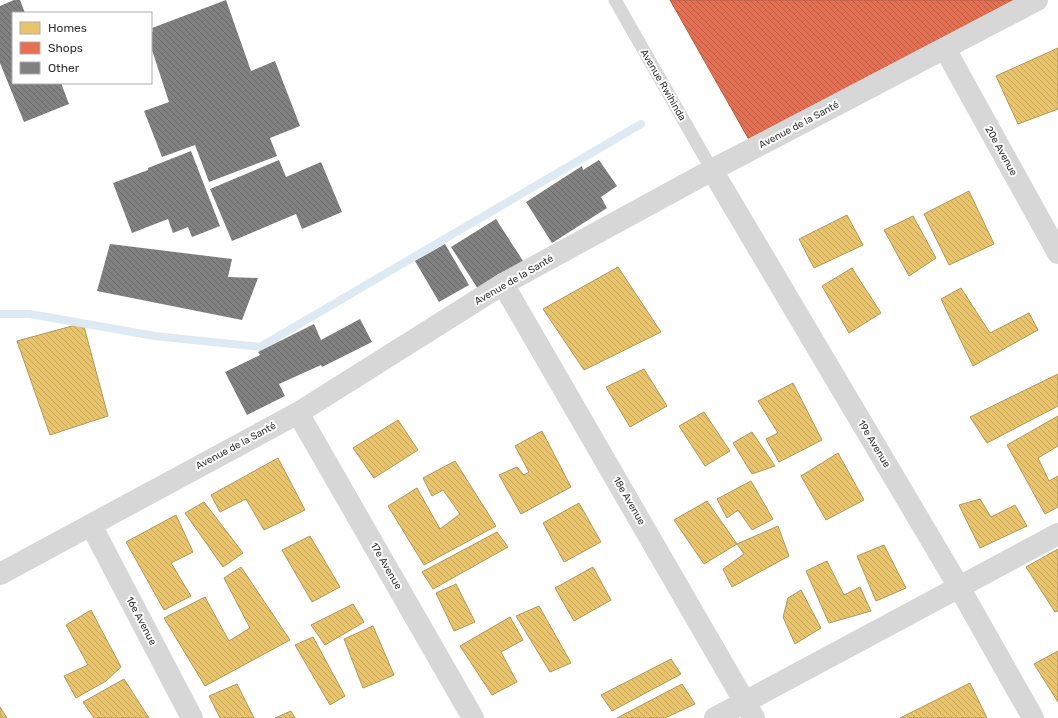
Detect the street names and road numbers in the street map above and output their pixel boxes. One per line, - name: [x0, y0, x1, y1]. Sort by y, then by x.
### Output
- street label: Avenue Rwihinda: [638, 47, 688, 123]
- street label: Avenue de la Santé: [757, 99, 842, 151]
- street label: 20e Avenue: [982, 124, 1020, 178]
- street label: Avenue de la Santé: [472, 252, 556, 307]
- street label: 19e Avenue: [855, 418, 893, 470]
- street label: Avenue de la Santé: [194, 420, 279, 472]
- street label: 18e Avenue: [610, 475, 648, 527]
- street label: 17e Avenue: [368, 540, 404, 592]
- street label: 16e Avenue: [123, 595, 159, 648]

